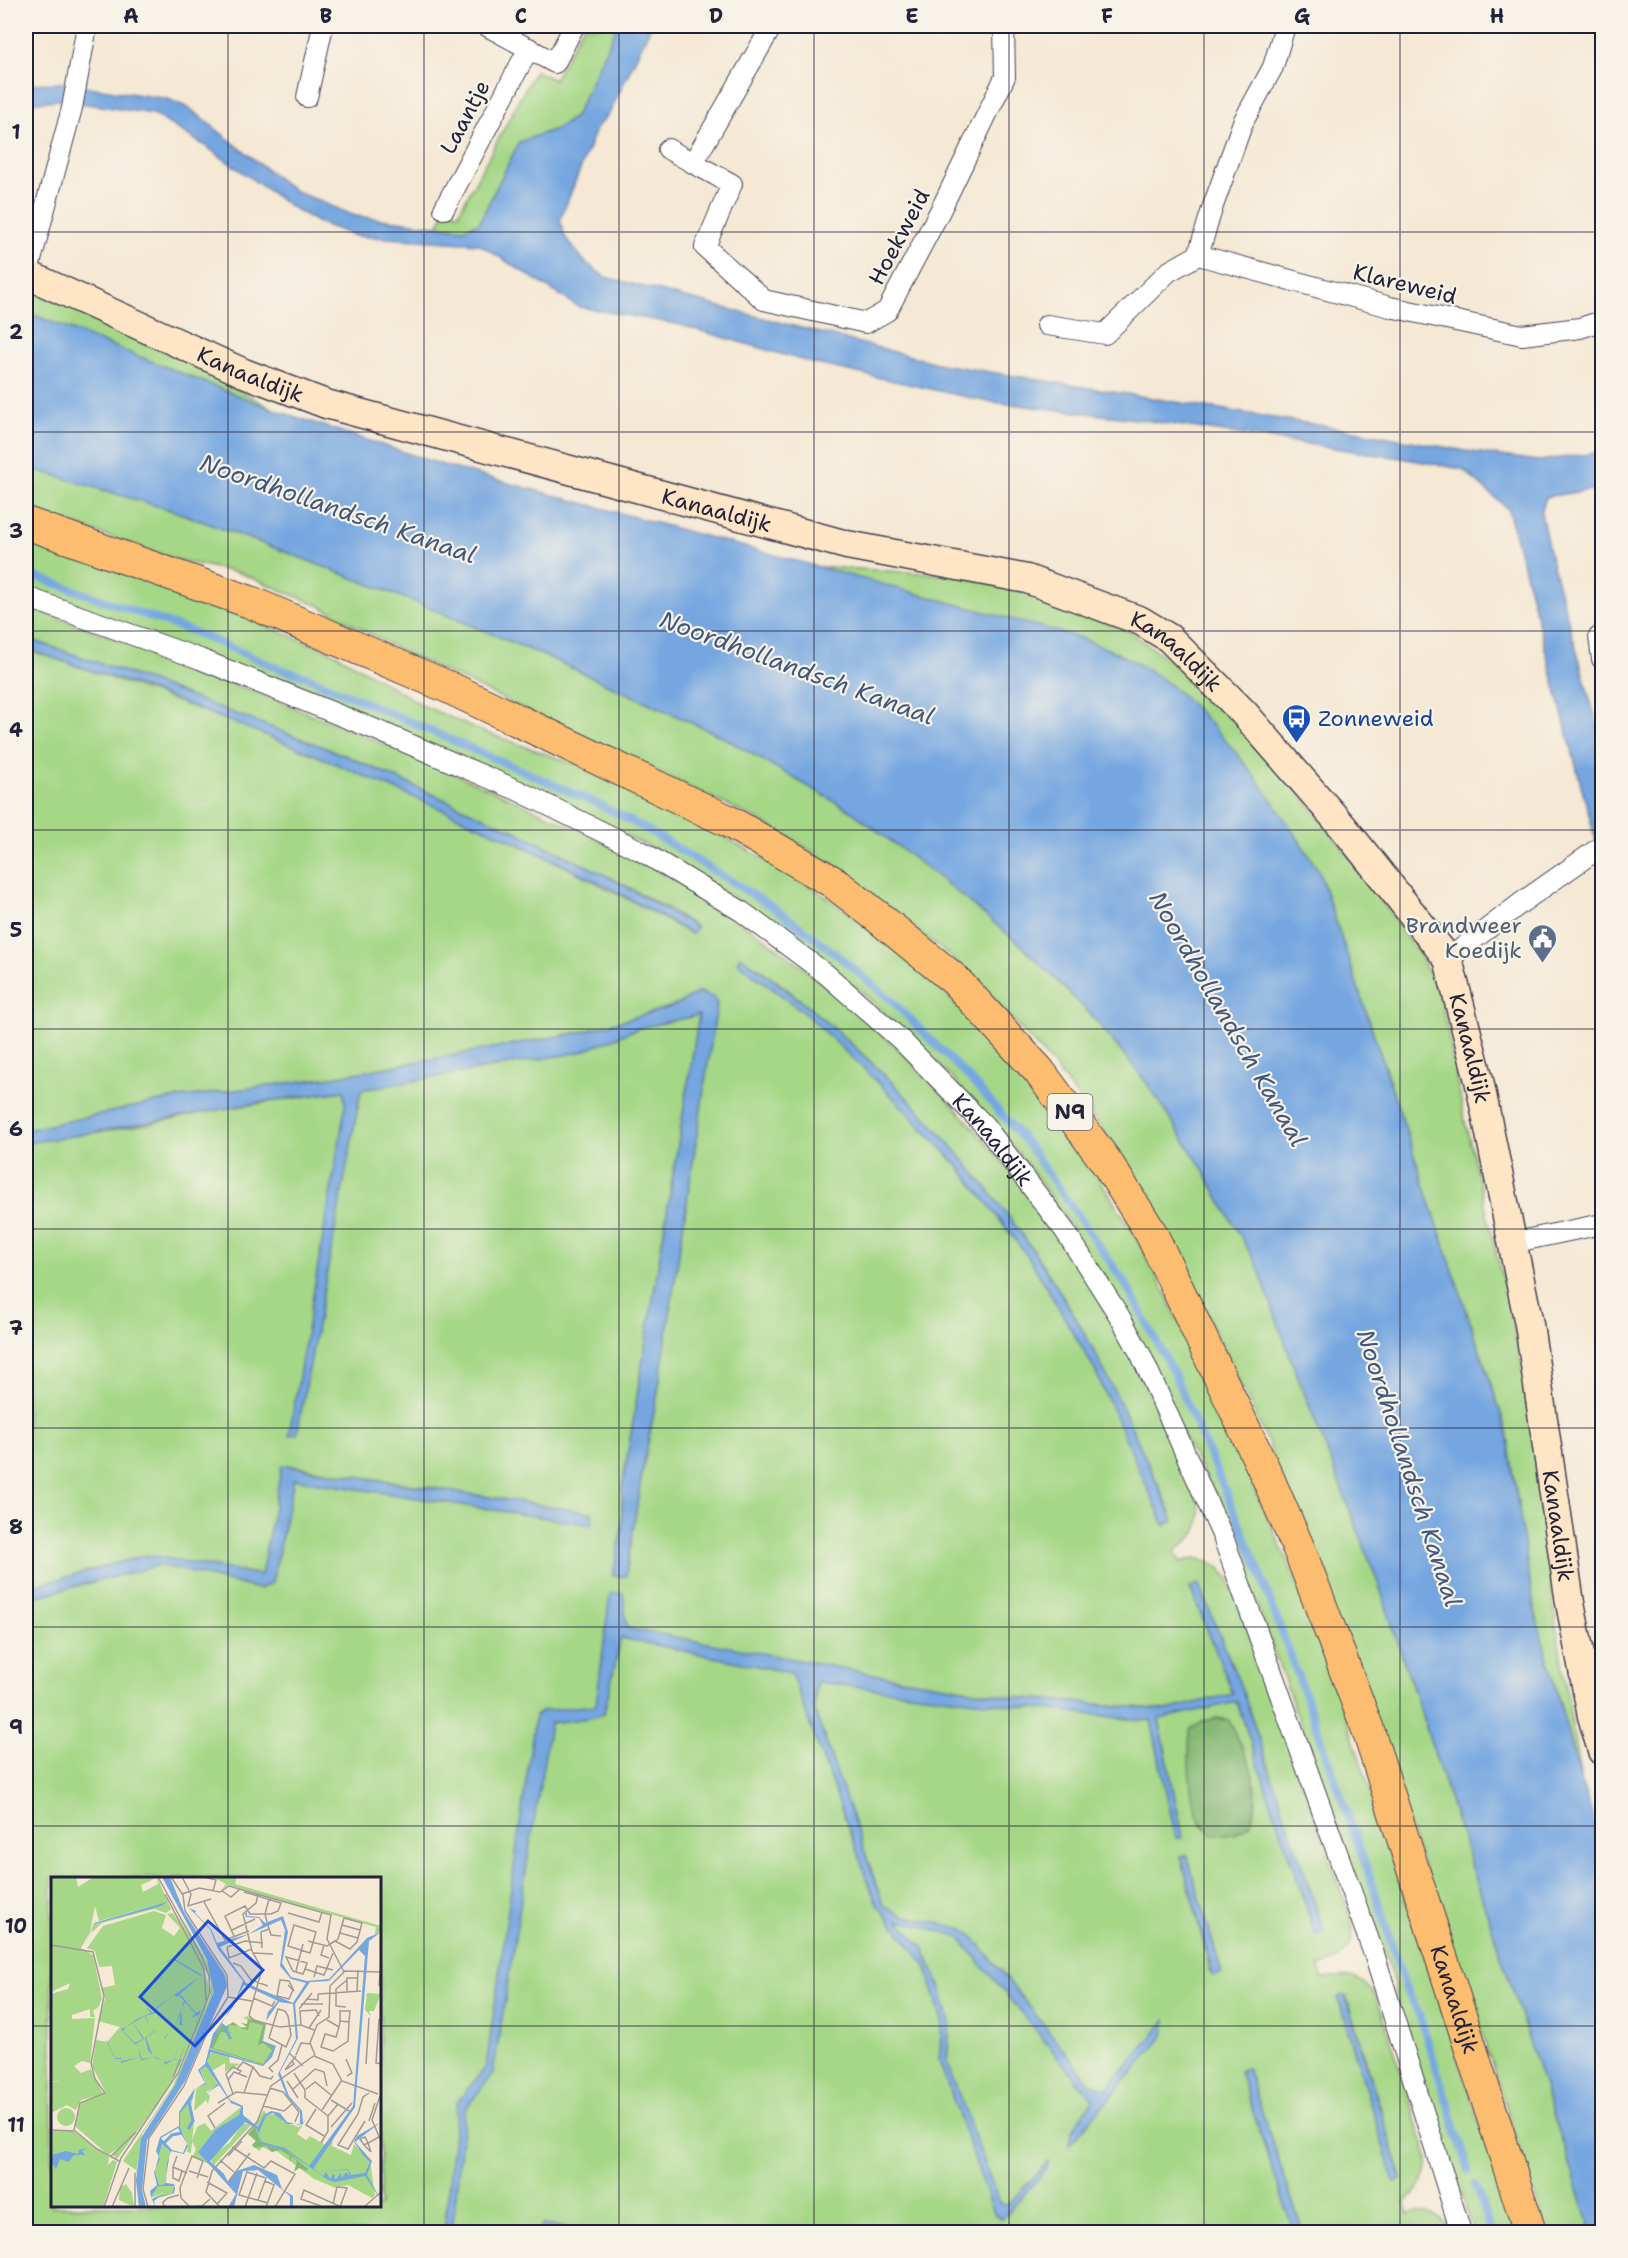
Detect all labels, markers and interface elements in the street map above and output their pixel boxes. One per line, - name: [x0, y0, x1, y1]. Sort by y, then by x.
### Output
- text: A: [123, 3, 139, 29]
- text: B: [320, 3, 332, 29]
- text: C: [515, 3, 527, 29]
- text: D: [709, 3, 723, 29]
- text: E: [905, 3, 919, 29]
- text: F: [1101, 3, 1113, 29]
- text: G: [1294, 3, 1310, 29]
- text: H: [1490, 3, 1504, 29]
- street label: Laantje: [433, 75, 497, 159]
- text: 1: [11, 119, 21, 145]
- street label: Hoekweid: [862, 184, 936, 290]
- street label: Klareweid: [1350, 257, 1460, 311]
- text: 2: [9, 319, 23, 345]
- street label: Kanaaldijk: [193, 339, 308, 409]
- water label: Noordhollandsch Kanaal: [196, 447, 480, 571]
- street label: Kanaaldijk: [659, 481, 775, 539]
- text: 3: [9, 518, 23, 544]
- water label: Noordhollandsch Kanaal: [655, 603, 939, 733]
- street label: Kanaaldijk: [1127, 604, 1229, 698]
- bus stop icon: Zonneweid: [1281, 702, 1313, 744]
- place label: Zonneweid: [1318, 704, 1434, 733]
- text: 4: [9, 717, 23, 743]
- water label: Noordhollandsch Kanaal: [1142, 885, 1314, 1153]
- place label: Brandweer Koedijk: [1406, 911, 1522, 965]
- text: 5: [10, 917, 22, 943]
- public building icon: Brandweer Koedijk: [1527, 922, 1559, 964]
- street label: Kanaaldijk: [1443, 990, 1498, 1106]
- street label: Kanaaldijk: [946, 1087, 1040, 1192]
- road number: N9: [1048, 1094, 1092, 1130]
- text: 6: [9, 1116, 23, 1142]
- text: 7: [9, 1315, 23, 1341]
- water label: Noordhollandsch Kanaal: [1349, 1325, 1469, 1611]
- street label: Kanaaldijk: [1536, 1468, 1581, 1584]
- text: 8: [9, 1514, 23, 1540]
- text: 9: [9, 1714, 23, 1740]
- inset map: [51, 1877, 381, 2207]
- text: 10: [5, 1913, 27, 1939]
- street label: Kanaaldijk: [1424, 1941, 1486, 2057]
- text: 11: [7, 2112, 25, 2138]

